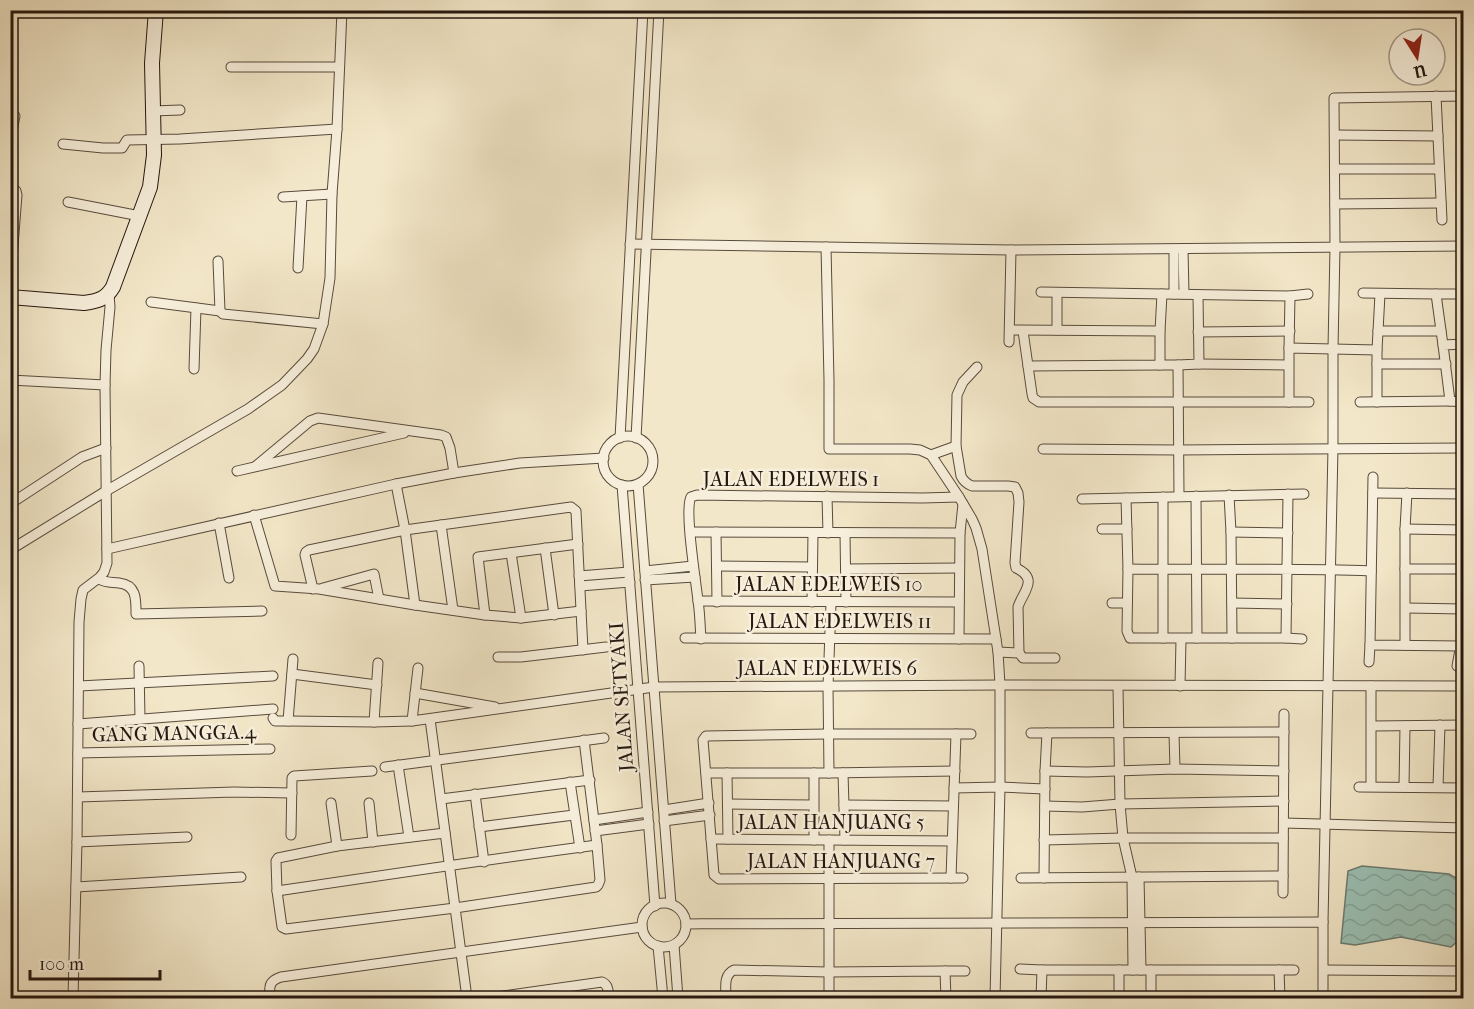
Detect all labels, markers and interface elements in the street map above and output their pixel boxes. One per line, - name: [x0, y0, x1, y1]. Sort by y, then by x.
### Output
- north arrow: [1387, 27, 1447, 87]
- text: U: [1411, 60, 1429, 82]
- street label: JALAN EDELWEIS 1: [701, 468, 879, 491]
- street label: JALAN EDELWEIS 10: [733, 573, 923, 596]
- street label: JALAN EDELWEIS 11: [746, 610, 932, 633]
- street label: JALAN SETYAKI: [605, 621, 638, 774]
- street label: JALAN EDELWEIS 6: [735, 657, 917, 680]
- street label: GANG MANGGA.4: [92, 721, 258, 746]
- street label: JALAN HANJUANG 5: [735, 811, 925, 834]
- street label: JALAN HANJUANG 7: [745, 850, 935, 873]
- scale bar: [30, 943, 160, 981]
- text: 100 m: [39, 954, 84, 975]

